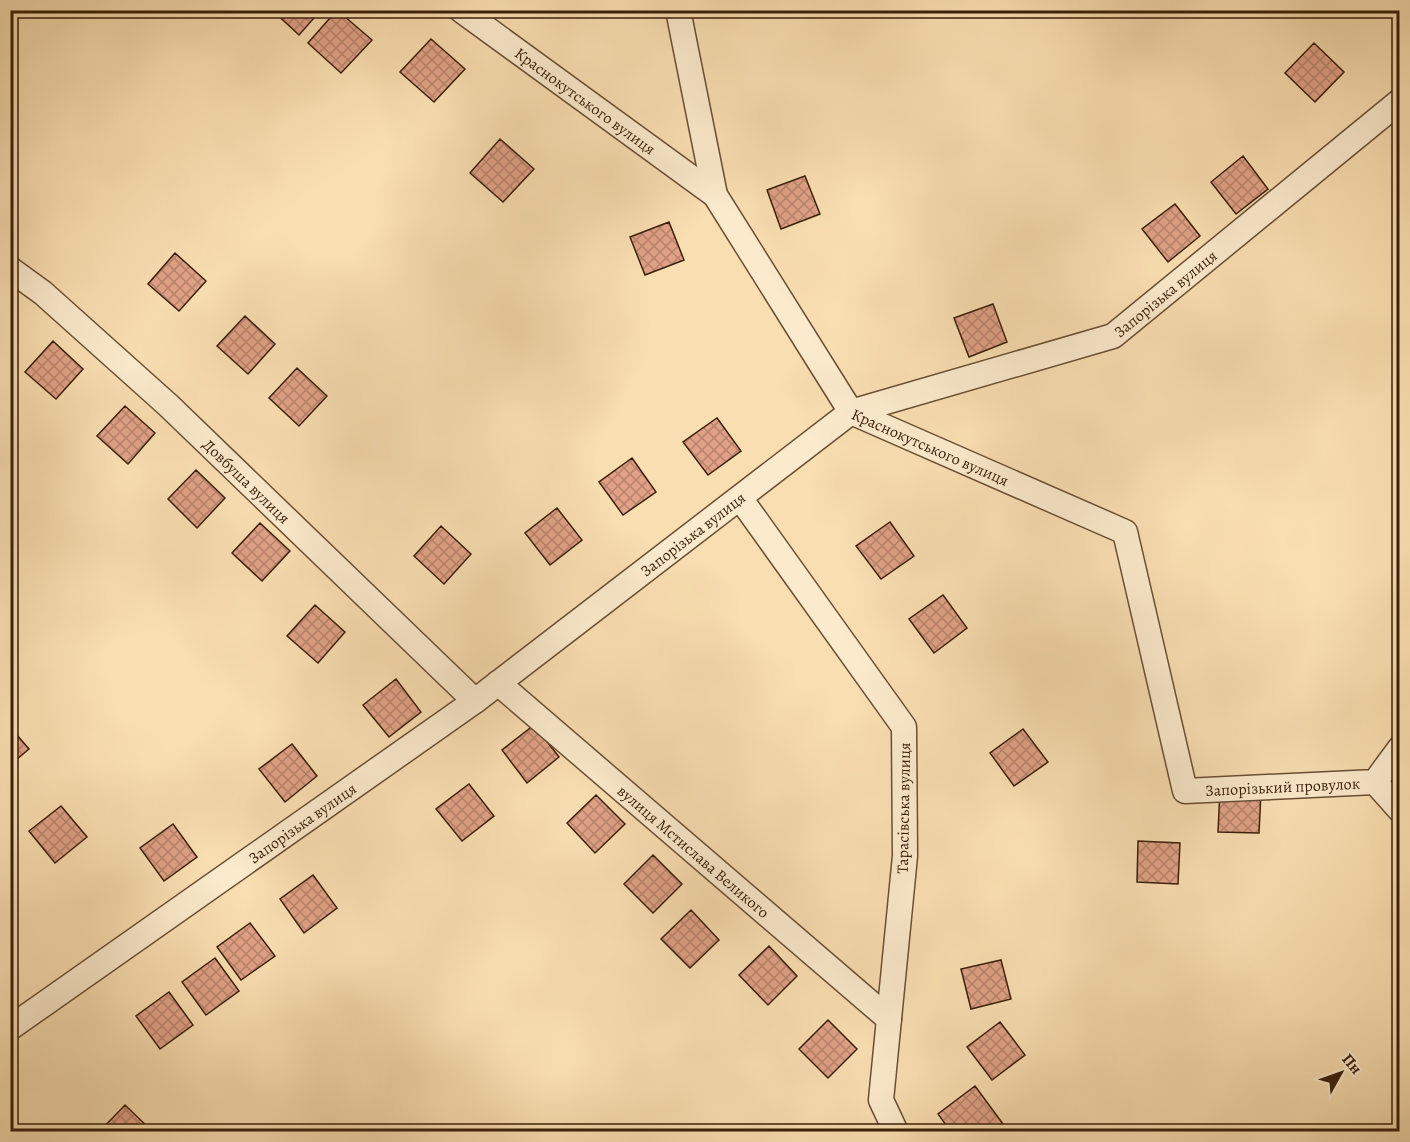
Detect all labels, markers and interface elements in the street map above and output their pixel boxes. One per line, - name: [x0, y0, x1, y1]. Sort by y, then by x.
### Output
- street label: Краснокутського вулиця: [510, 43, 660, 160]
- street label: Запорізька вулиця: [1110, 245, 1222, 343]
- street label: Краснокутського вулиця: [848, 404, 1012, 492]
- street label: Довбуша вулиця: [197, 434, 295, 529]
- street label: Запорізька вулиця: [636, 487, 751, 582]
- street label: Тарасівська вулиця: [892, 742, 916, 874]
- street label: Запорізький провулок: [1205, 773, 1361, 802]
- street label: Запорізька вулиця: [244, 778, 361, 869]
- street label: вулиця Мстислава Великого: [612, 780, 774, 923]
- north arrow: [1311, 1043, 1371, 1103]
- text: Пн: [1337, 1049, 1367, 1079]

